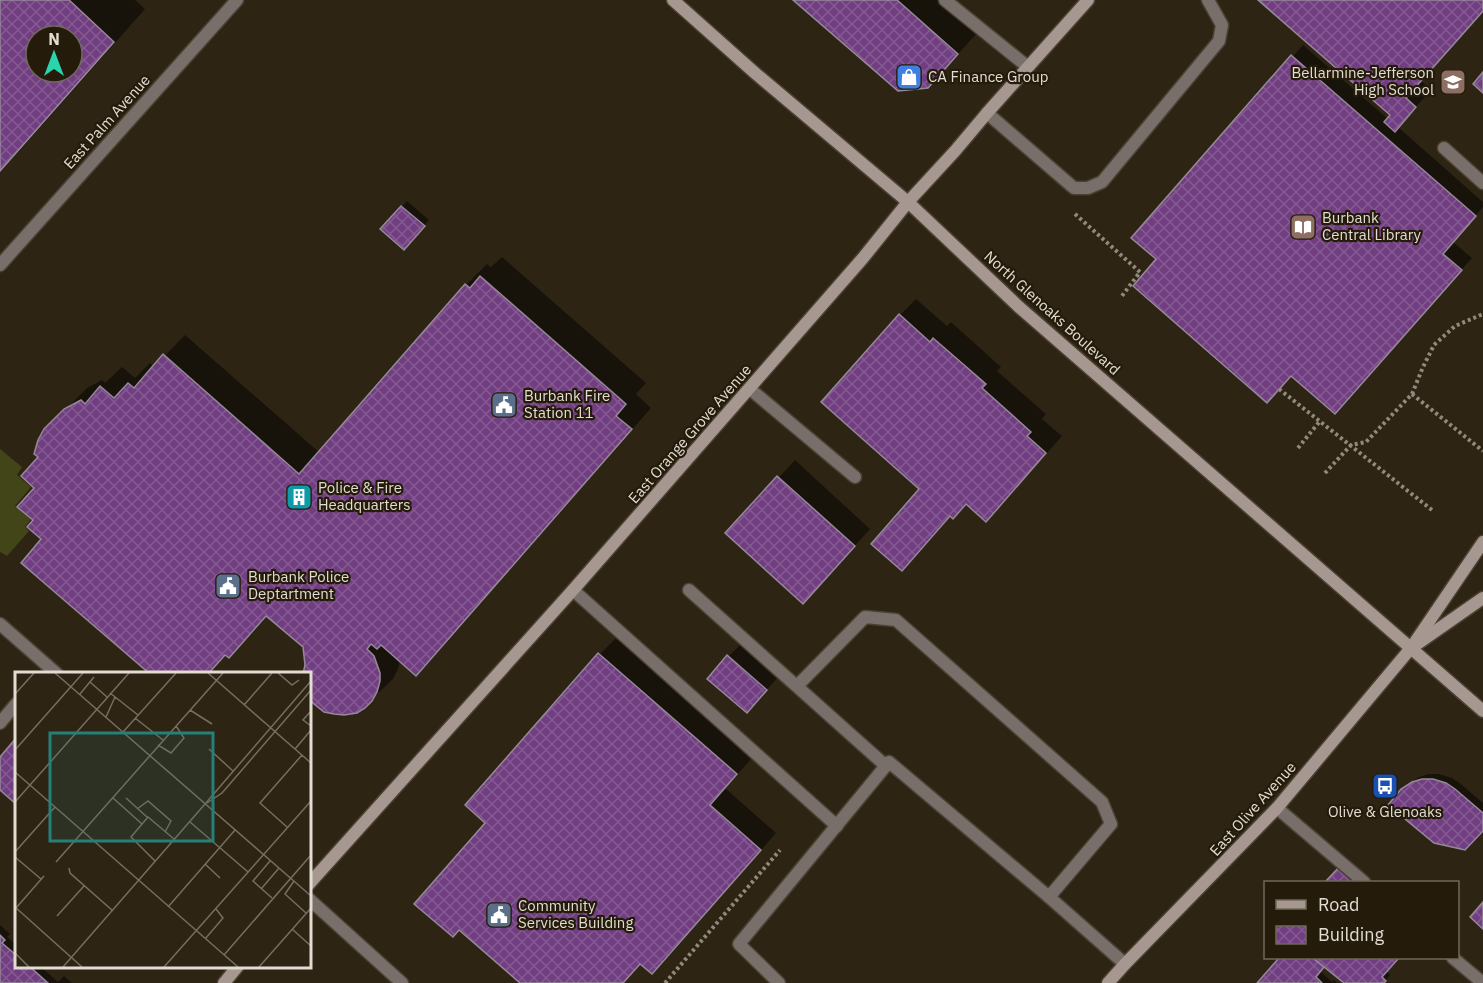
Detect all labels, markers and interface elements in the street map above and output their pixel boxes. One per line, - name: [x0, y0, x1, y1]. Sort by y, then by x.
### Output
- north arrow: [24, 24, 84, 84]
- text: N: [48, 29, 60, 49]
- shop icon: CA Finance Group: [894, 62, 924, 92]
- place label: Bellarmine-Jefferson High School: [1292, 63, 1434, 99]
- place label: CA Finance Group: [928, 67, 1048, 86]
- school or university icon: Bellarmine-Jefferson High School: [1438, 67, 1468, 97]
- street label: East Palm Avenue: [59, 71, 154, 173]
- place label: Burbank Central Library: [1322, 208, 1421, 244]
- library icon: Burbank Central Library: [1288, 212, 1318, 242]
- street label: North Glenoaks Boulevard: [980, 247, 1124, 379]
- street label: East Orange Grove Avenue: [624, 360, 755, 507]
- place label: Burbank Fire Station 11: [524, 386, 610, 422]
- public building icon: Burbank Fire Station 11: [489, 390, 519, 420]
- place label: Police & Fire Headquarters: [318, 478, 411, 514]
- building icon: Police & Fire Headquarters: [284, 482, 314, 512]
- place label: Burbank Police Deptartment: [248, 567, 349, 603]
- public building icon: Burbank Police Deptartment: [213, 571, 243, 601]
- inset map: [15, 672, 310, 968]
- street label: East Olive Avenue: [1205, 758, 1300, 860]
- bus stop icon: Olive & Glenoaks: [1370, 771, 1400, 801]
- place label: Olive & Glenoaks: [1328, 802, 1442, 821]
- legend: [1264, 881, 1459, 959]
- text: Road: [1318, 893, 1359, 916]
- place label: Community Services Building: [518, 896, 633, 932]
- public building icon: Community Services Building: [484, 900, 514, 930]
- text: Building: [1318, 923, 1385, 946]

